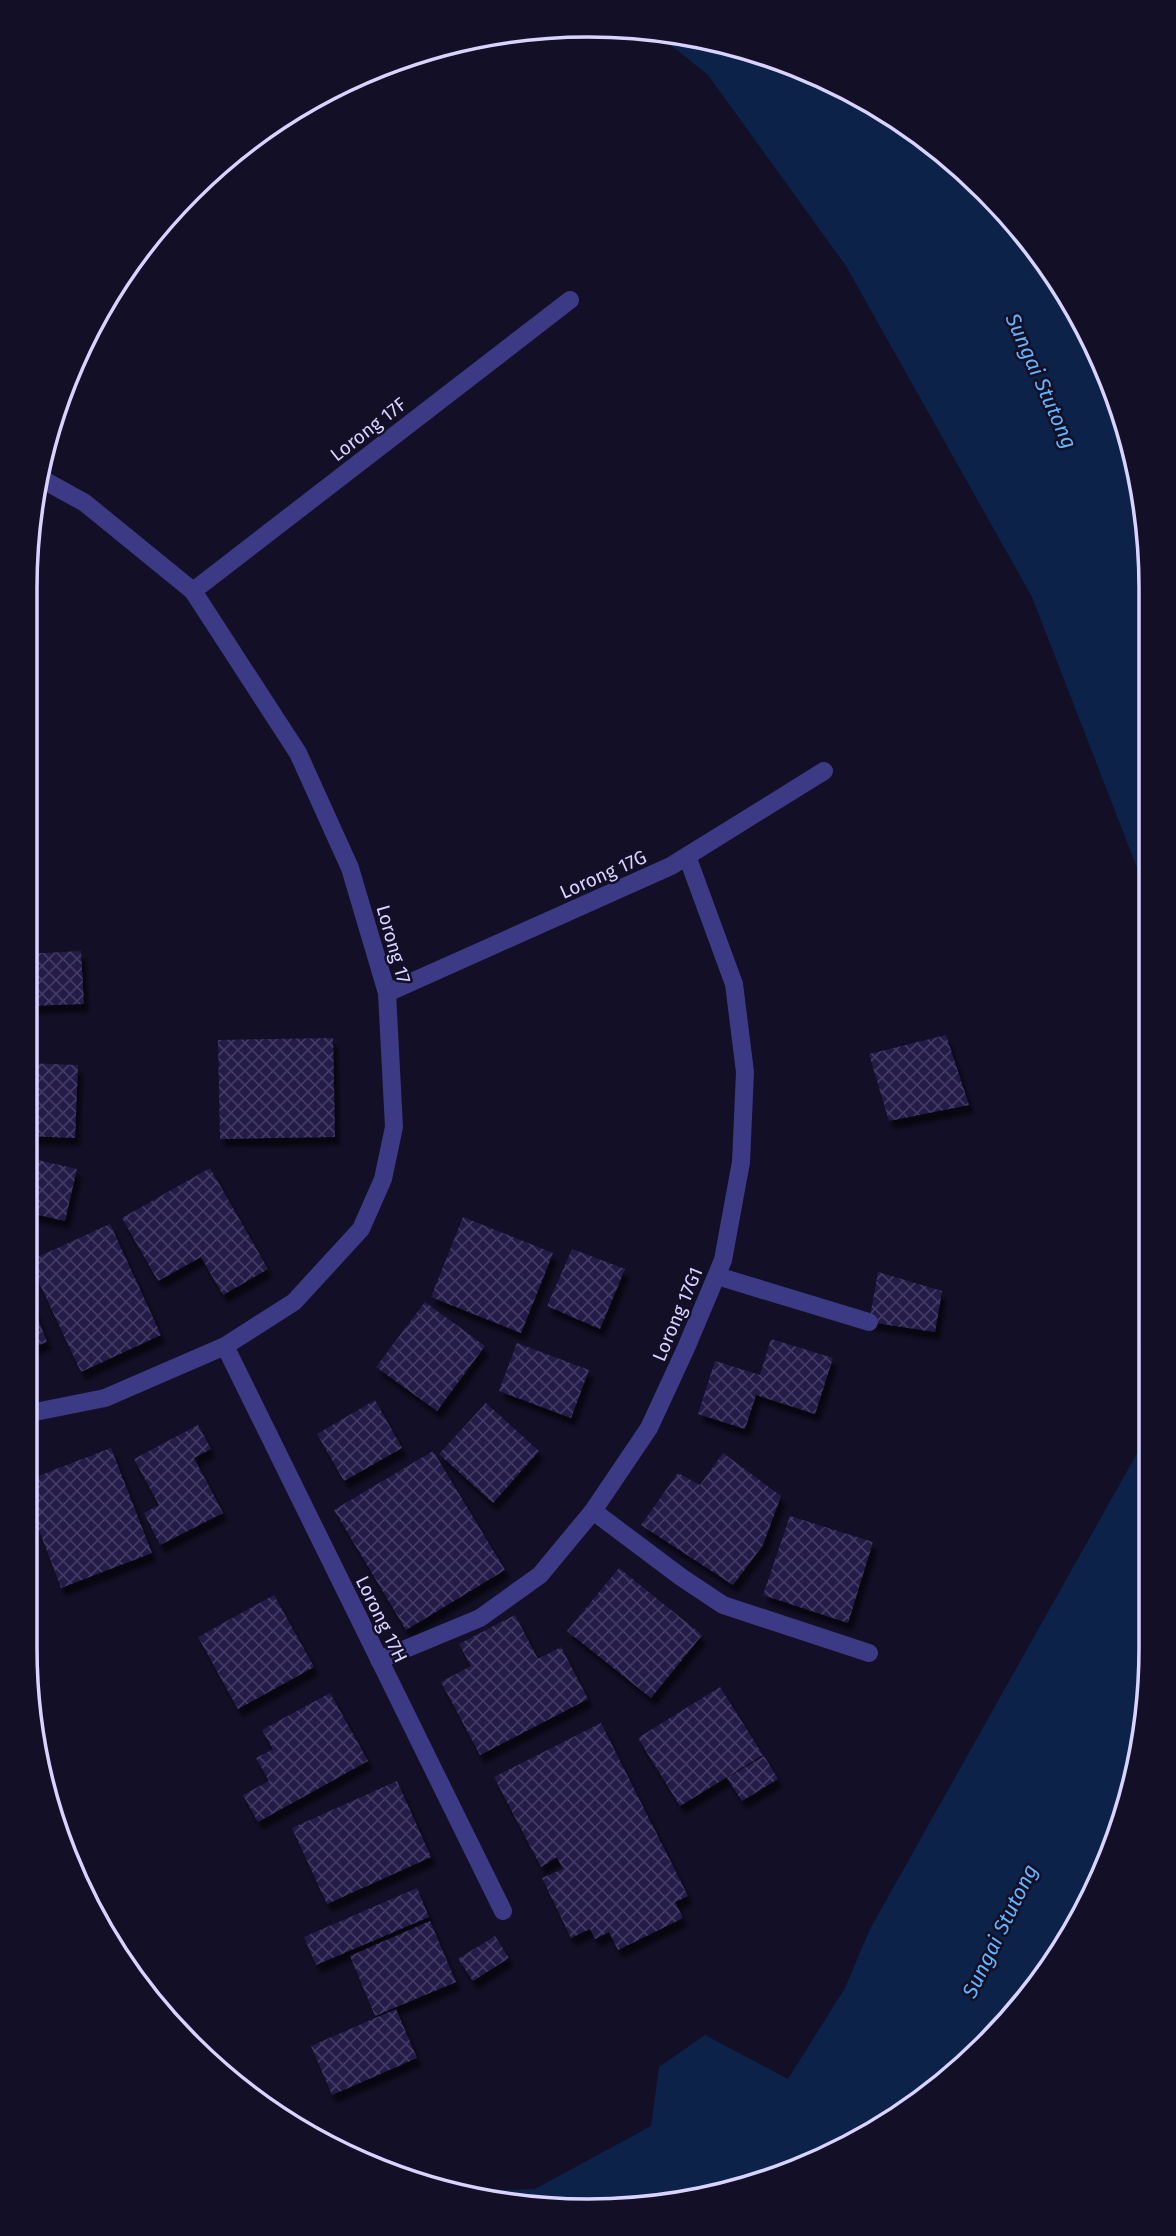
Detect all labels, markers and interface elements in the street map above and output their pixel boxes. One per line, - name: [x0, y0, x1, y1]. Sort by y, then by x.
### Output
- water label: Sungai Stutong: [999, 308, 1082, 453]
- street label: Lorong 17F: [326, 393, 411, 466]
- street label: Lorong 17G: [556, 845, 650, 904]
- street label: Lorong 17: [371, 902, 416, 986]
- street label: Lorong 17G1: [647, 1264, 708, 1365]
- street label: Lorong 17H: [351, 1572, 412, 1666]
- water label: Sungai Stutong: [956, 1860, 1044, 2003]

